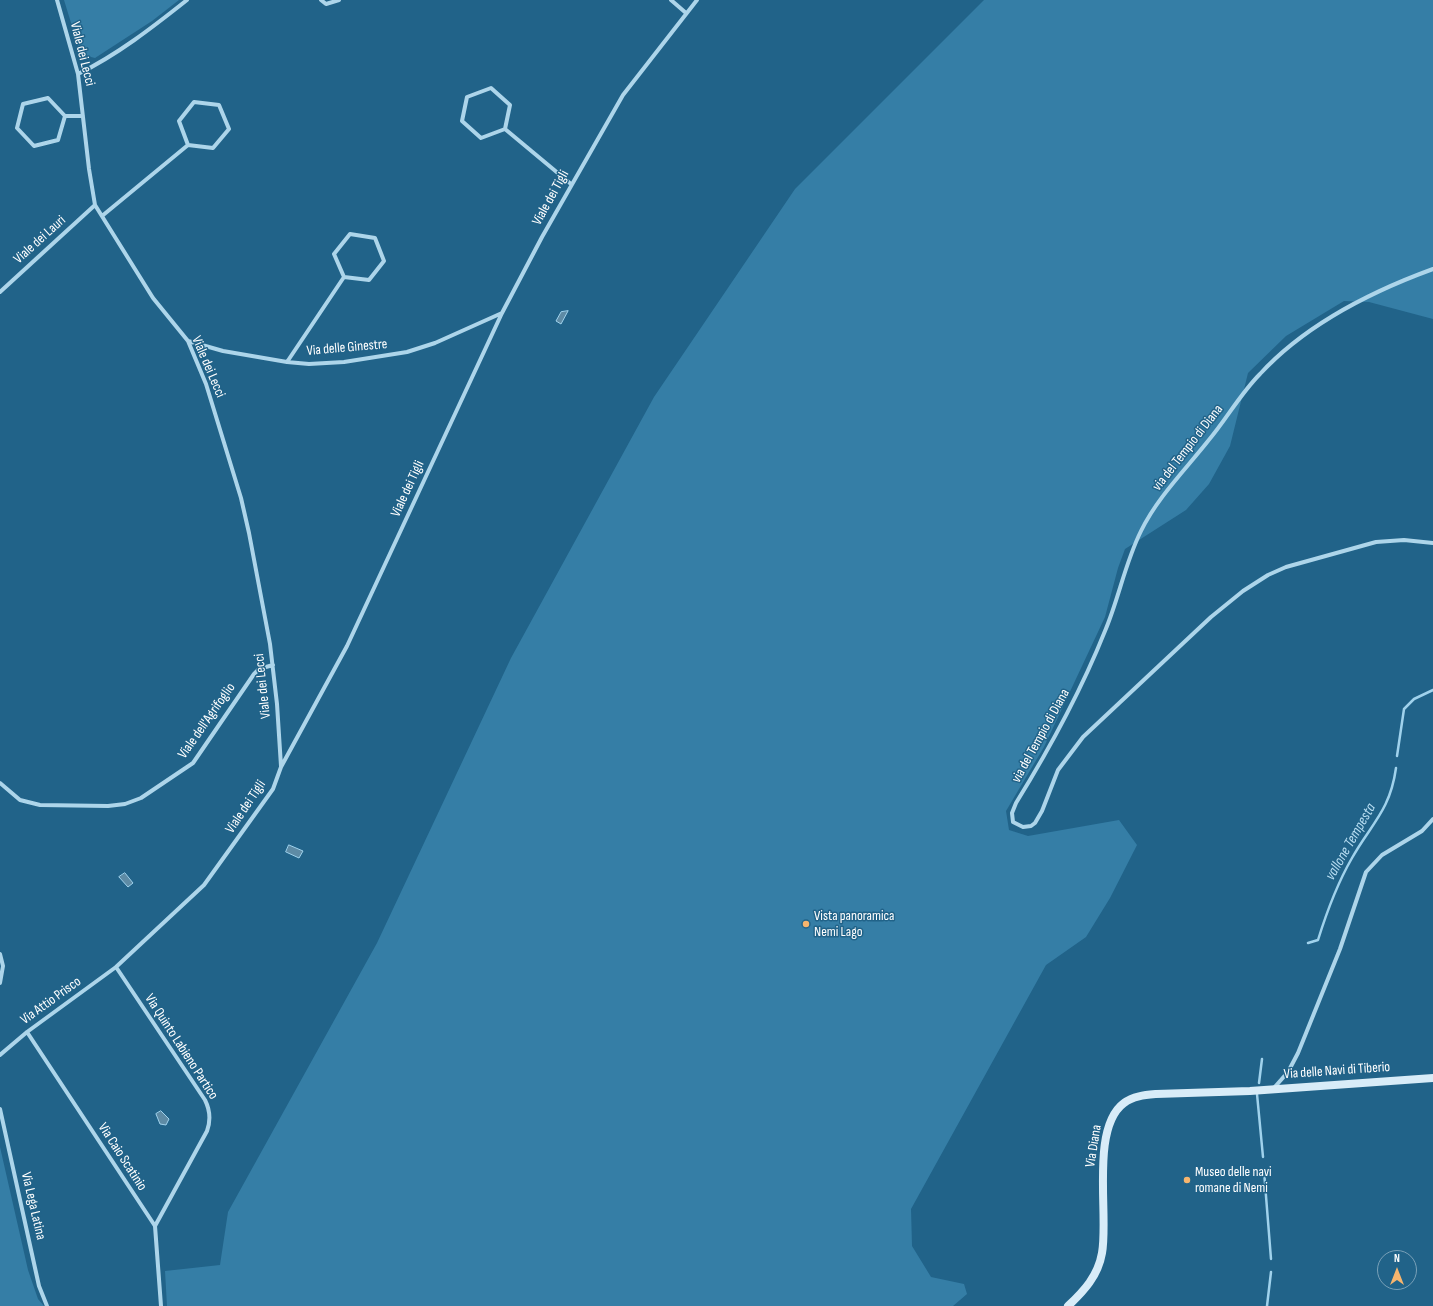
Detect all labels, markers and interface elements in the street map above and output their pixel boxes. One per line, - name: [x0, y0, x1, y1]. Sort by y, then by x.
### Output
- street label: Viale dei Lecci: [66, 20, 98, 88]
- street label: Viale dei Tigli: [529, 168, 573, 228]
- street label: Viale dei Lauri: [11, 212, 69, 268]
- street label: Viale dei Lecci: [187, 334, 229, 400]
- street label: Via delle Ginestre: [306, 336, 388, 360]
- street label: via del Tempio di Diana: [1149, 402, 1227, 494]
- street label: Viale dei Tigli: [388, 458, 428, 520]
- street label: Viale dei Lecci: [251, 653, 275, 719]
- street label: Viale dell'Agrifoglio: [175, 680, 239, 762]
- street label: via del Tempio di Diana: [1008, 686, 1074, 786]
- street label: Viale dei Tigli: [222, 777, 270, 837]
- water label: vallone Tempesta: [1322, 800, 1380, 884]
- place label: Vista panoramica Nemi Lago: [814, 908, 894, 940]
- marker: Vista panoramica Nemi Lago: [801, 919, 811, 929]
- street label: Via Attio Prisco: [17, 973, 85, 1029]
- street label: Via Quinto Labieno Partico: [141, 991, 221, 1103]
- street label: Via delle Navi di Tiberio: [1283, 1059, 1391, 1083]
- street label: Via Caio Scatinio: [94, 1120, 150, 1194]
- street label: Via Diana: [1082, 1124, 1106, 1168]
- place label: Museo delle navi romane di Nemi: [1195, 1164, 1272, 1196]
- street label: Via Lega Latina: [17, 1170, 49, 1242]
- marker: Museo delle navi romane di Nemi: [1182, 1175, 1192, 1185]
- north arrow: [1377, 1250, 1417, 1290]
- text: N: [1394, 1252, 1400, 1265]

